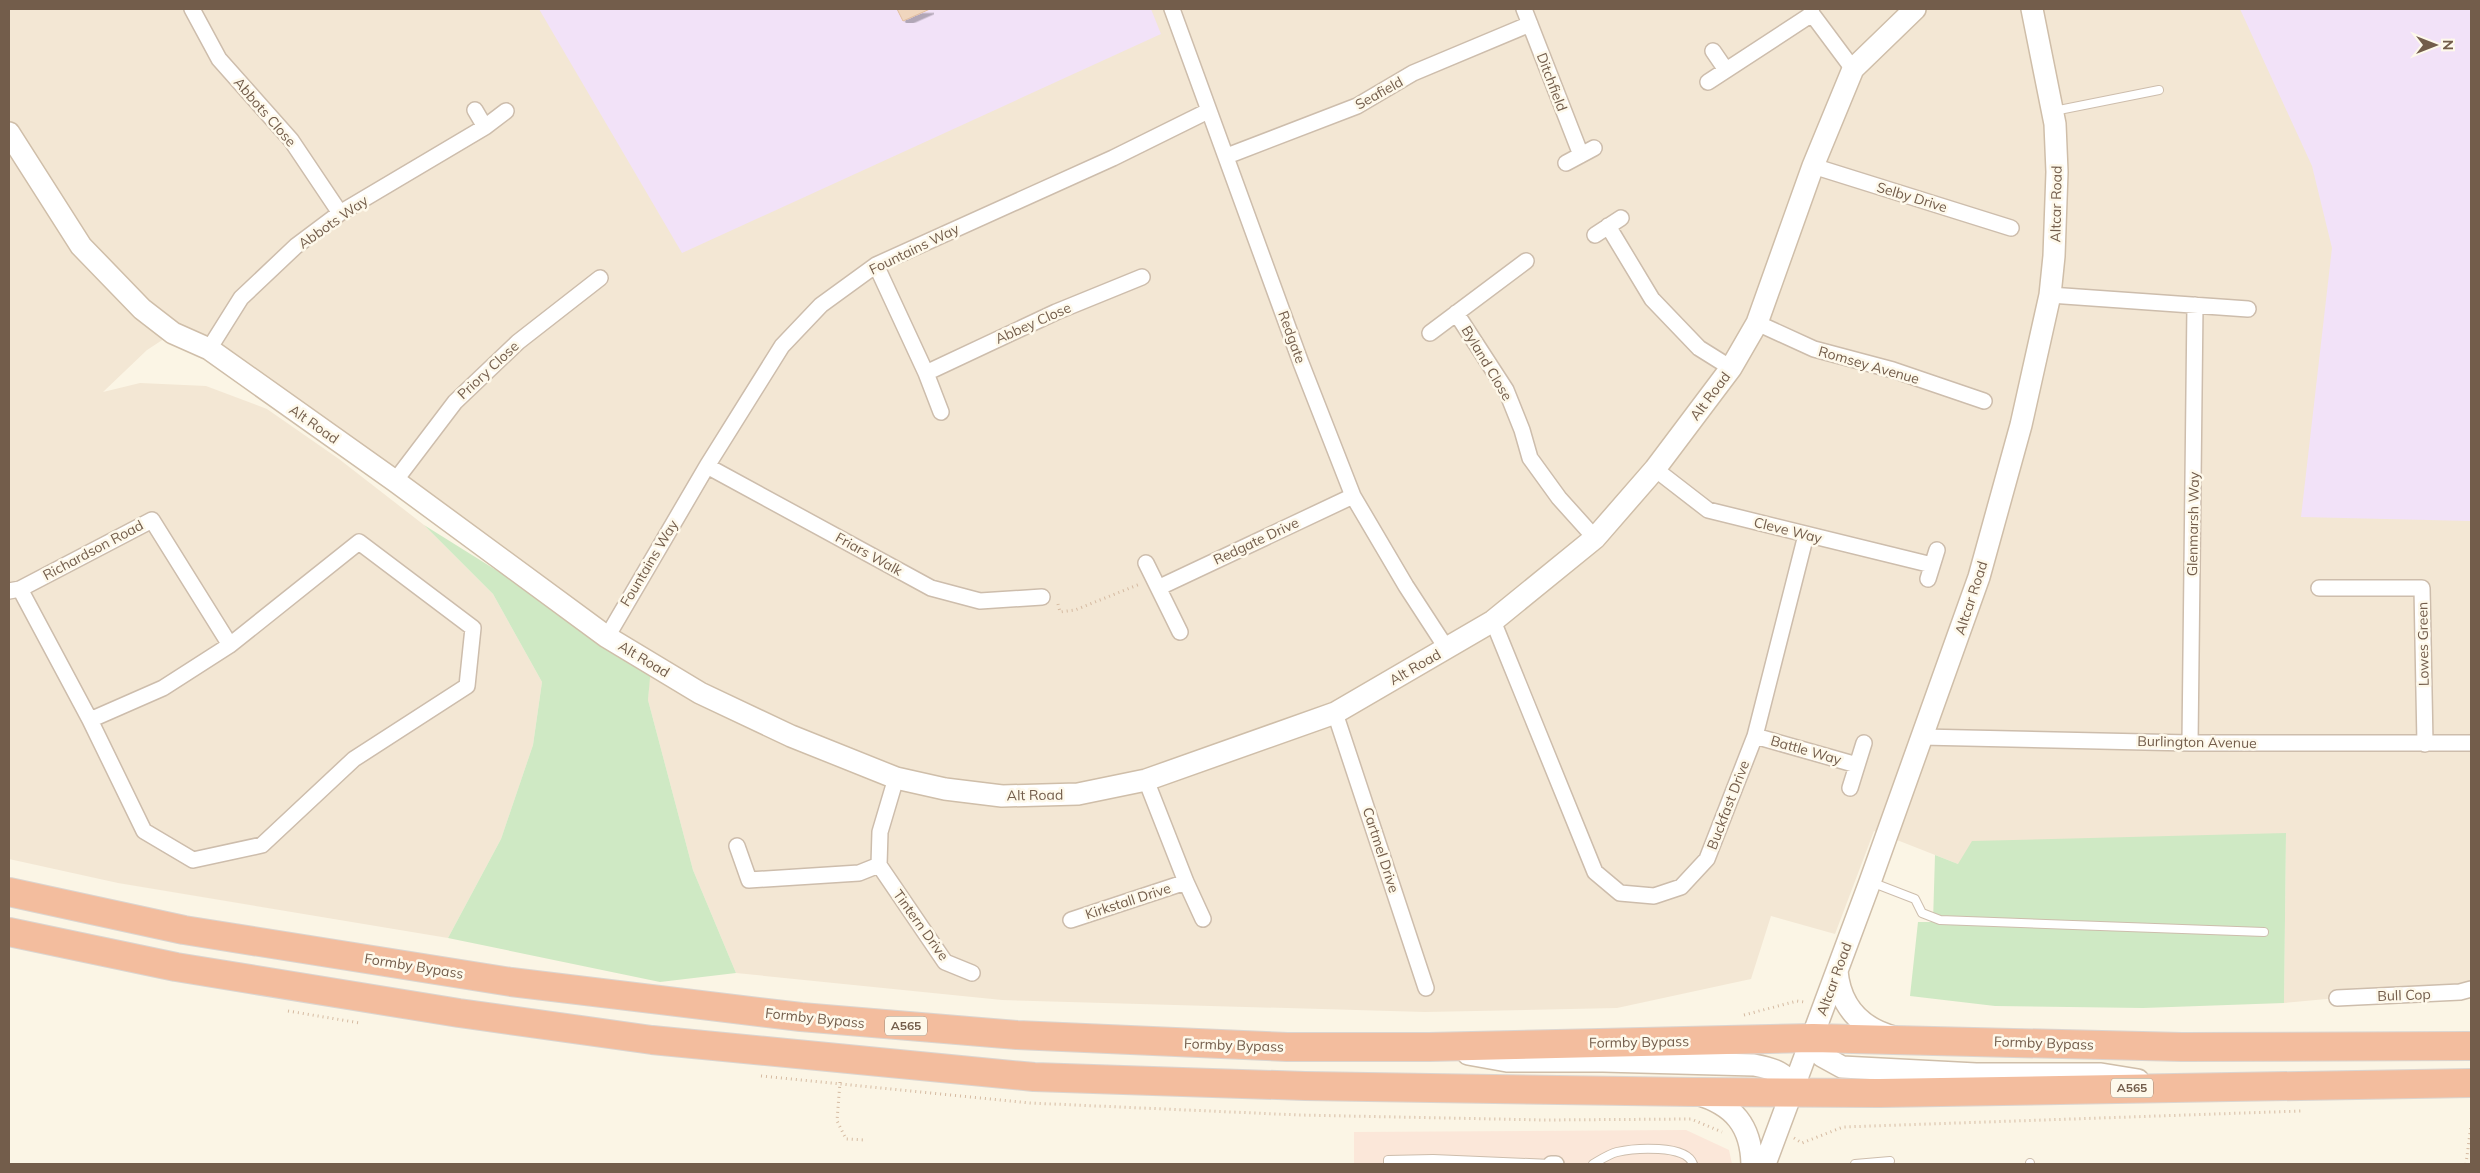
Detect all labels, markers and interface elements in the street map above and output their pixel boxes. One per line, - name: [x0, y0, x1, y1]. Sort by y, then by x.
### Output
- north arrow: [2410, 20, 2460, 70]
- text: N: [2439, 40, 2457, 50]
- street label: Ditchfield: [1533, 50, 1571, 114]
- street label: Seafield: [1352, 72, 1406, 114]
- street label: Abbots Close: [230, 74, 300, 150]
- street label: Altcar Road: [2046, 165, 2066, 243]
- street label: Selby Drive: [1875, 178, 1949, 216]
- street label: Abbots Way: [295, 191, 372, 253]
- street label: Fountains Way: [866, 219, 962, 279]
- street label: Abbey Close: [992, 298, 1074, 348]
- street label: Redgate: [1274, 308, 1310, 366]
- street label: Byland Close: [1458, 322, 1516, 404]
- street label: Priory Close: [454, 337, 522, 403]
- street label: Romsey Avenue: [1816, 342, 1922, 388]
- street label: Alt Road: [1686, 368, 1734, 424]
- street label: Alt Road: [286, 400, 342, 448]
- street label: Glenmarsh Way: [2183, 471, 2203, 576]
- street label: Redgate Drive: [1210, 513, 1302, 569]
- street label: Cleve Way: [1752, 513, 1824, 547]
- street label: Richardson Road: [40, 516, 146, 584]
- street label: Fountains Way: [616, 516, 682, 610]
- street label: Friars Walk: [832, 528, 906, 580]
- street label: Altcar Road: [1951, 559, 1991, 637]
- street label: Lowes Green: [2413, 602, 2433, 686]
- street label: Alt Road: [615, 637, 673, 681]
- street label: Alt Road: [1386, 645, 1444, 689]
- street label: Battle Way: [1769, 731, 1844, 769]
- street label: Burlington Avenue: [2137, 732, 2257, 752]
- street label: Buckfast Drive: [1703, 758, 1753, 852]
- street label: Alt Road: [1007, 786, 1063, 804]
- street label: Cartmel Drive: [1359, 805, 1403, 895]
- street label: Kirkstall Drive: [1083, 879, 1173, 923]
- street label: Tintern Drive: [889, 886, 953, 964]
- street label: Altcar Road: [1812, 940, 1856, 1018]
- street label: Formby Bypass: [363, 949, 465, 983]
- street label: Bull Cop: [2377, 985, 2431, 1005]
- street label: Formby Bypass: [764, 1004, 866, 1032]
- road number: A565: [885, 1016, 927, 1036]
- street label: Formby Bypass: [1589, 1032, 1689, 1052]
- street label: Formby Bypass: [1994, 1032, 2094, 1054]
- street label: Formby Bypass: [1184, 1034, 1284, 1056]
- road number: A565: [2111, 1078, 2153, 1098]

